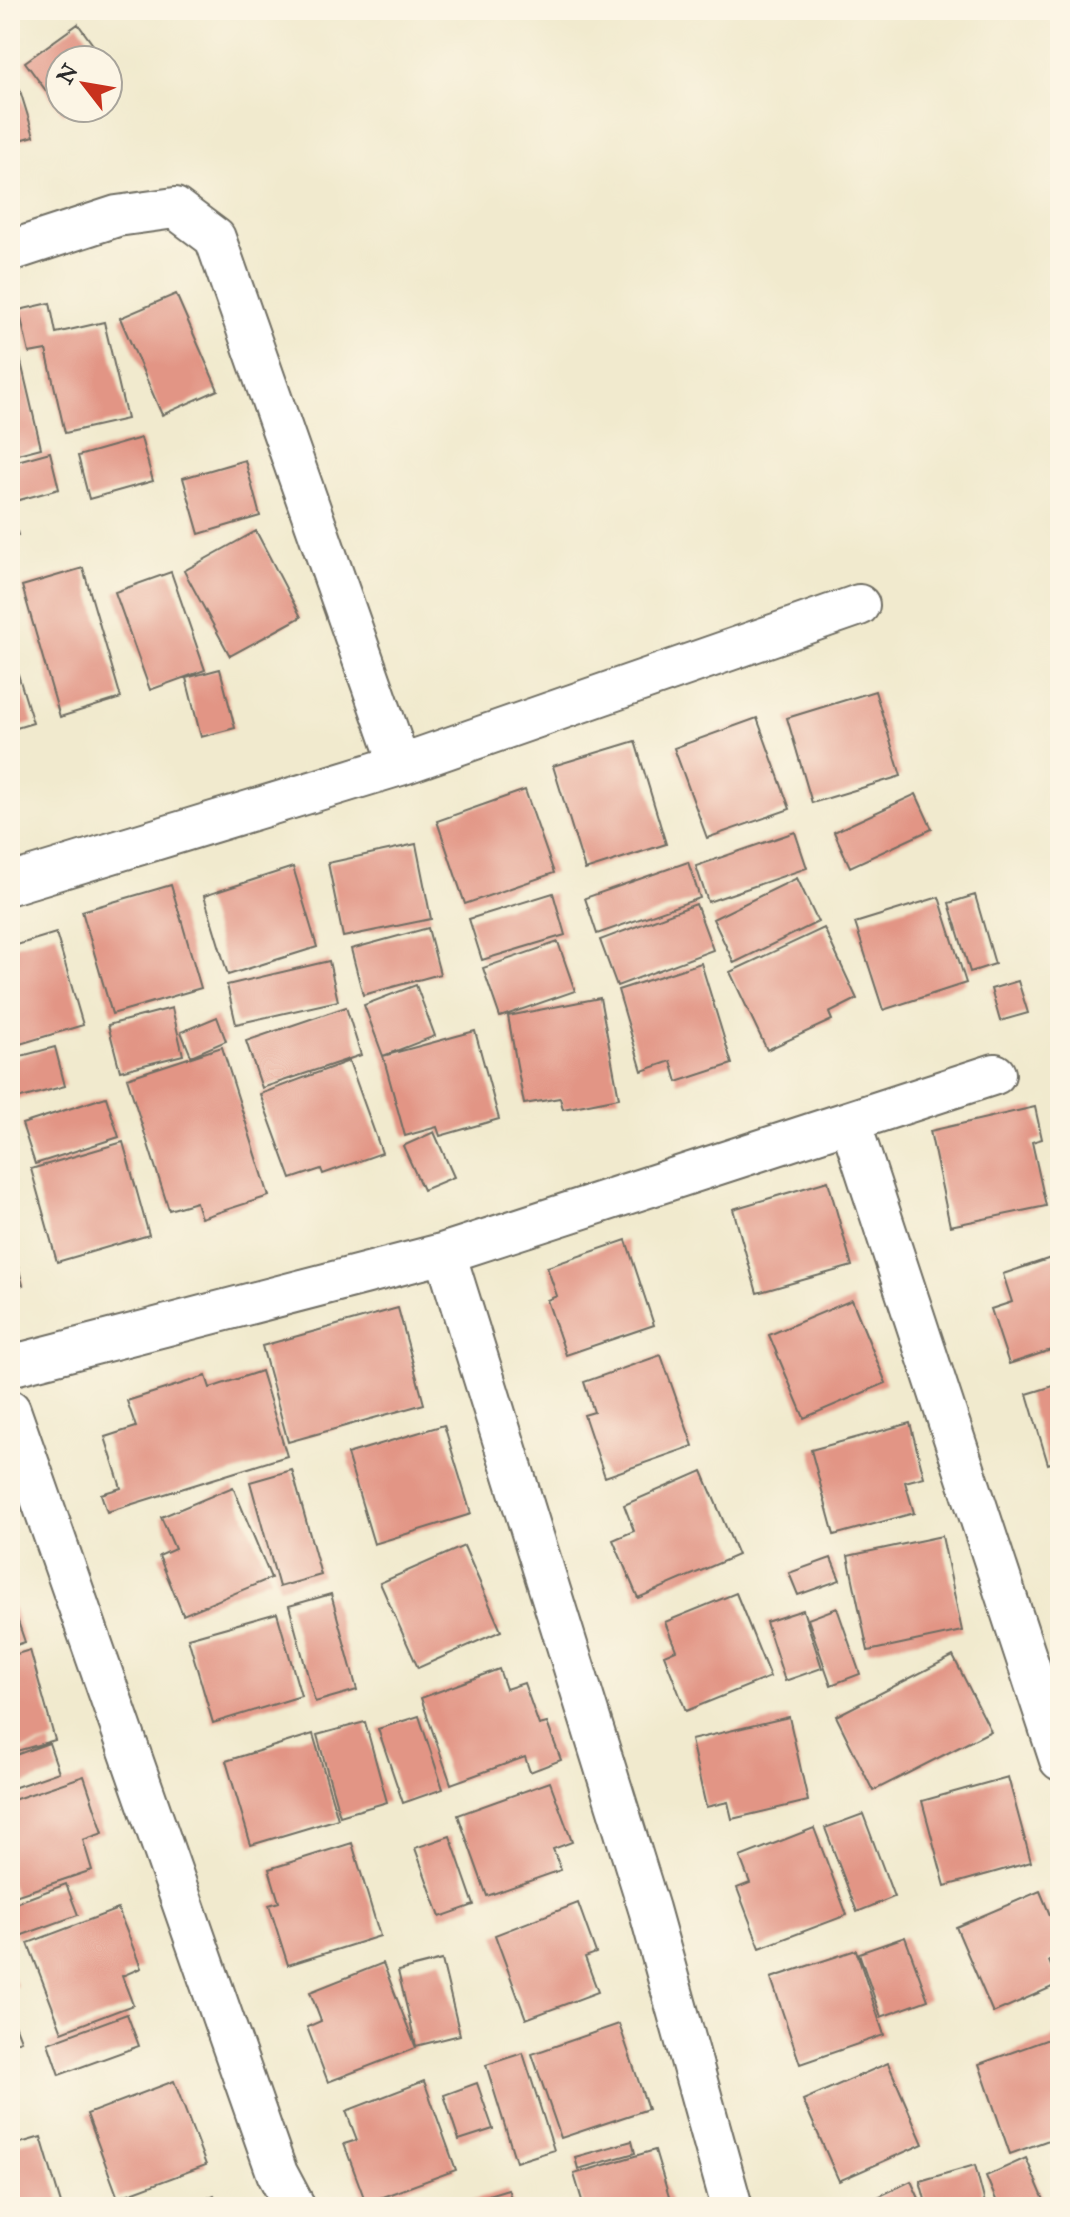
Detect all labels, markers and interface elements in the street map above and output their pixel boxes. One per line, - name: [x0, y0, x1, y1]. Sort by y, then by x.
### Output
- north arrow: [44, 44, 124, 124]
- text: N: [51, 59, 84, 89]

